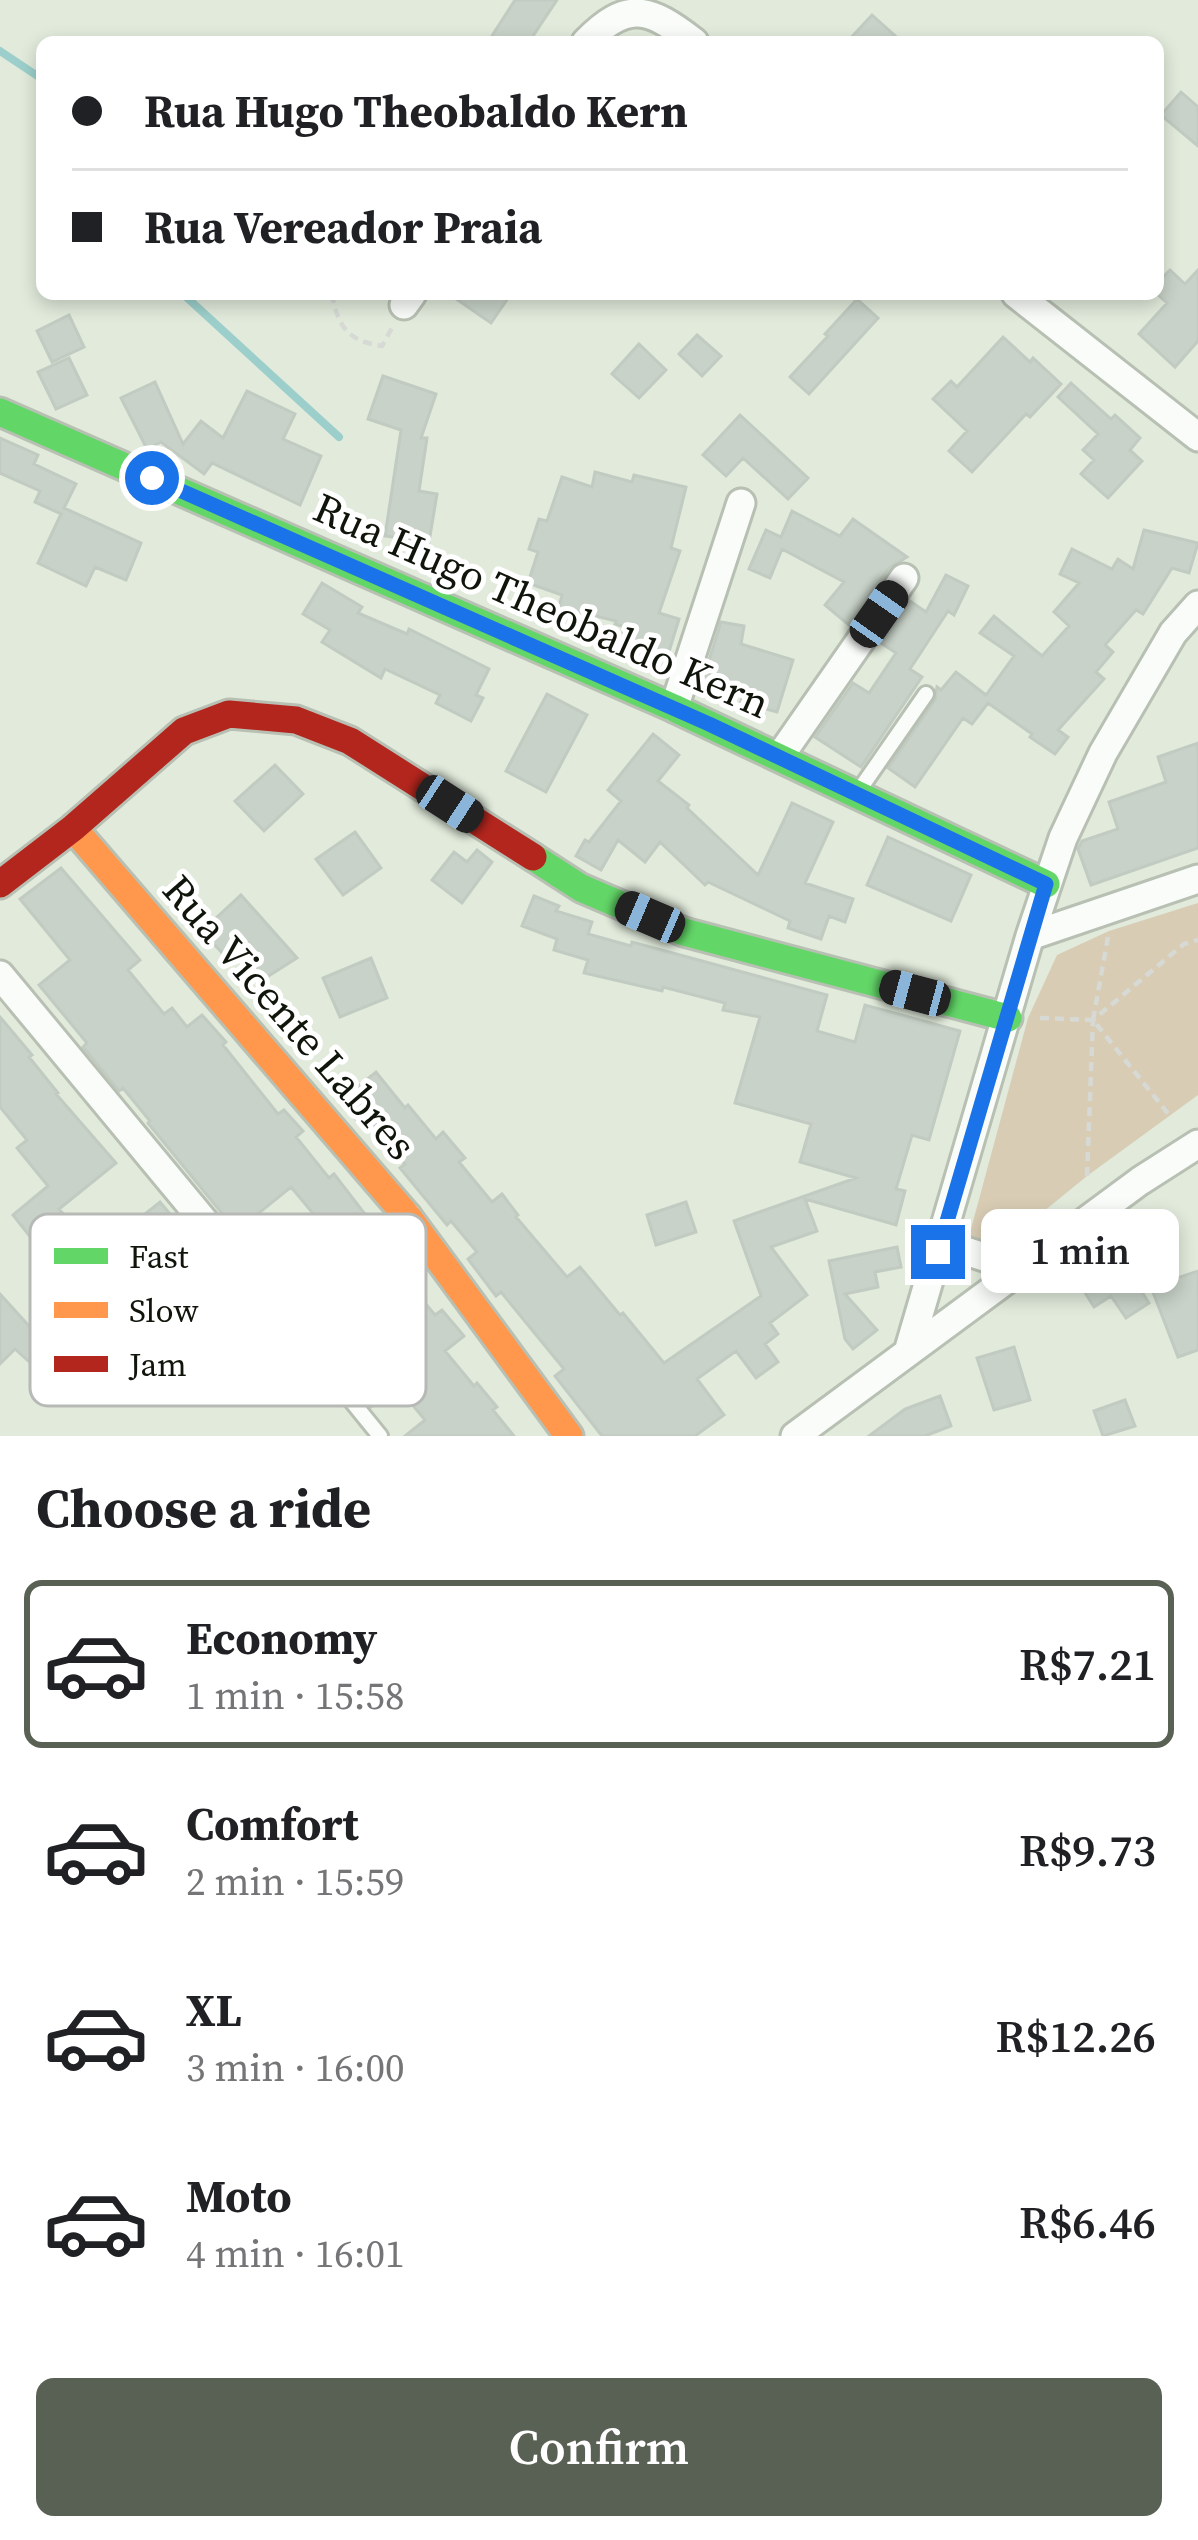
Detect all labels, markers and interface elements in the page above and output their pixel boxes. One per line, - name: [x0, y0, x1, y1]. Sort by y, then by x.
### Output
- text: Rua Hugo Theobaldo Kern: [144, 80, 688, 142]
- text: Rua Vereador Praia: [144, 196, 542, 258]
- route start: [125, 451, 179, 505]
- street label: Rua Hugo Theobaldo Kern: [305, 478, 779, 732]
- car: [844, 574, 914, 654]
- car: [410, 769, 490, 839]
- street label: Rua Vicente Labres: [150, 862, 430, 1172]
- car: [610, 886, 690, 948]
- car: [876, 966, 954, 1020]
- callout: 1 min: [980, 1210, 1178, 1294]
- legend: [30, 1214, 426, 1406]
- text: 1 min: [1030, 1224, 1130, 1277]
- route end: [911, 1225, 965, 1279]
- text: Fast: [129, 1234, 189, 1279]
- text: Slow: [129, 1288, 199, 1333]
- text: Jam: [128, 1342, 187, 1387]
- text: Choose a ride: [36, 1471, 371, 1545]
- text: Economy: [186, 1607, 377, 1669]
- icon: car: [42, 1610, 150, 1718]
- text: R$7.21: [1019, 1633, 1156, 1695]
- text: 1 min · 15:58: [186, 1669, 405, 1722]
- text: Comfort: [186, 1793, 359, 1855]
- icon: car: [42, 1796, 150, 1904]
- text: R$9.73: [1019, 1819, 1156, 1881]
- text: 2 min · 15:59: [186, 1855, 405, 1908]
- text: XL: [186, 1979, 242, 2041]
- icon: car: [42, 1982, 150, 2090]
- text: R$12.26: [996, 2005, 1156, 2067]
- text: 3 min · 16:00: [186, 2041, 405, 2094]
- text: Moto: [186, 2165, 292, 2227]
- icon: car: [42, 2168, 150, 2276]
- text: R$6.46: [1019, 2191, 1156, 2253]
- text: 4 min · 16:01: [186, 2227, 405, 2280]
- button: Confirm: [36, 2378, 1162, 2516]

